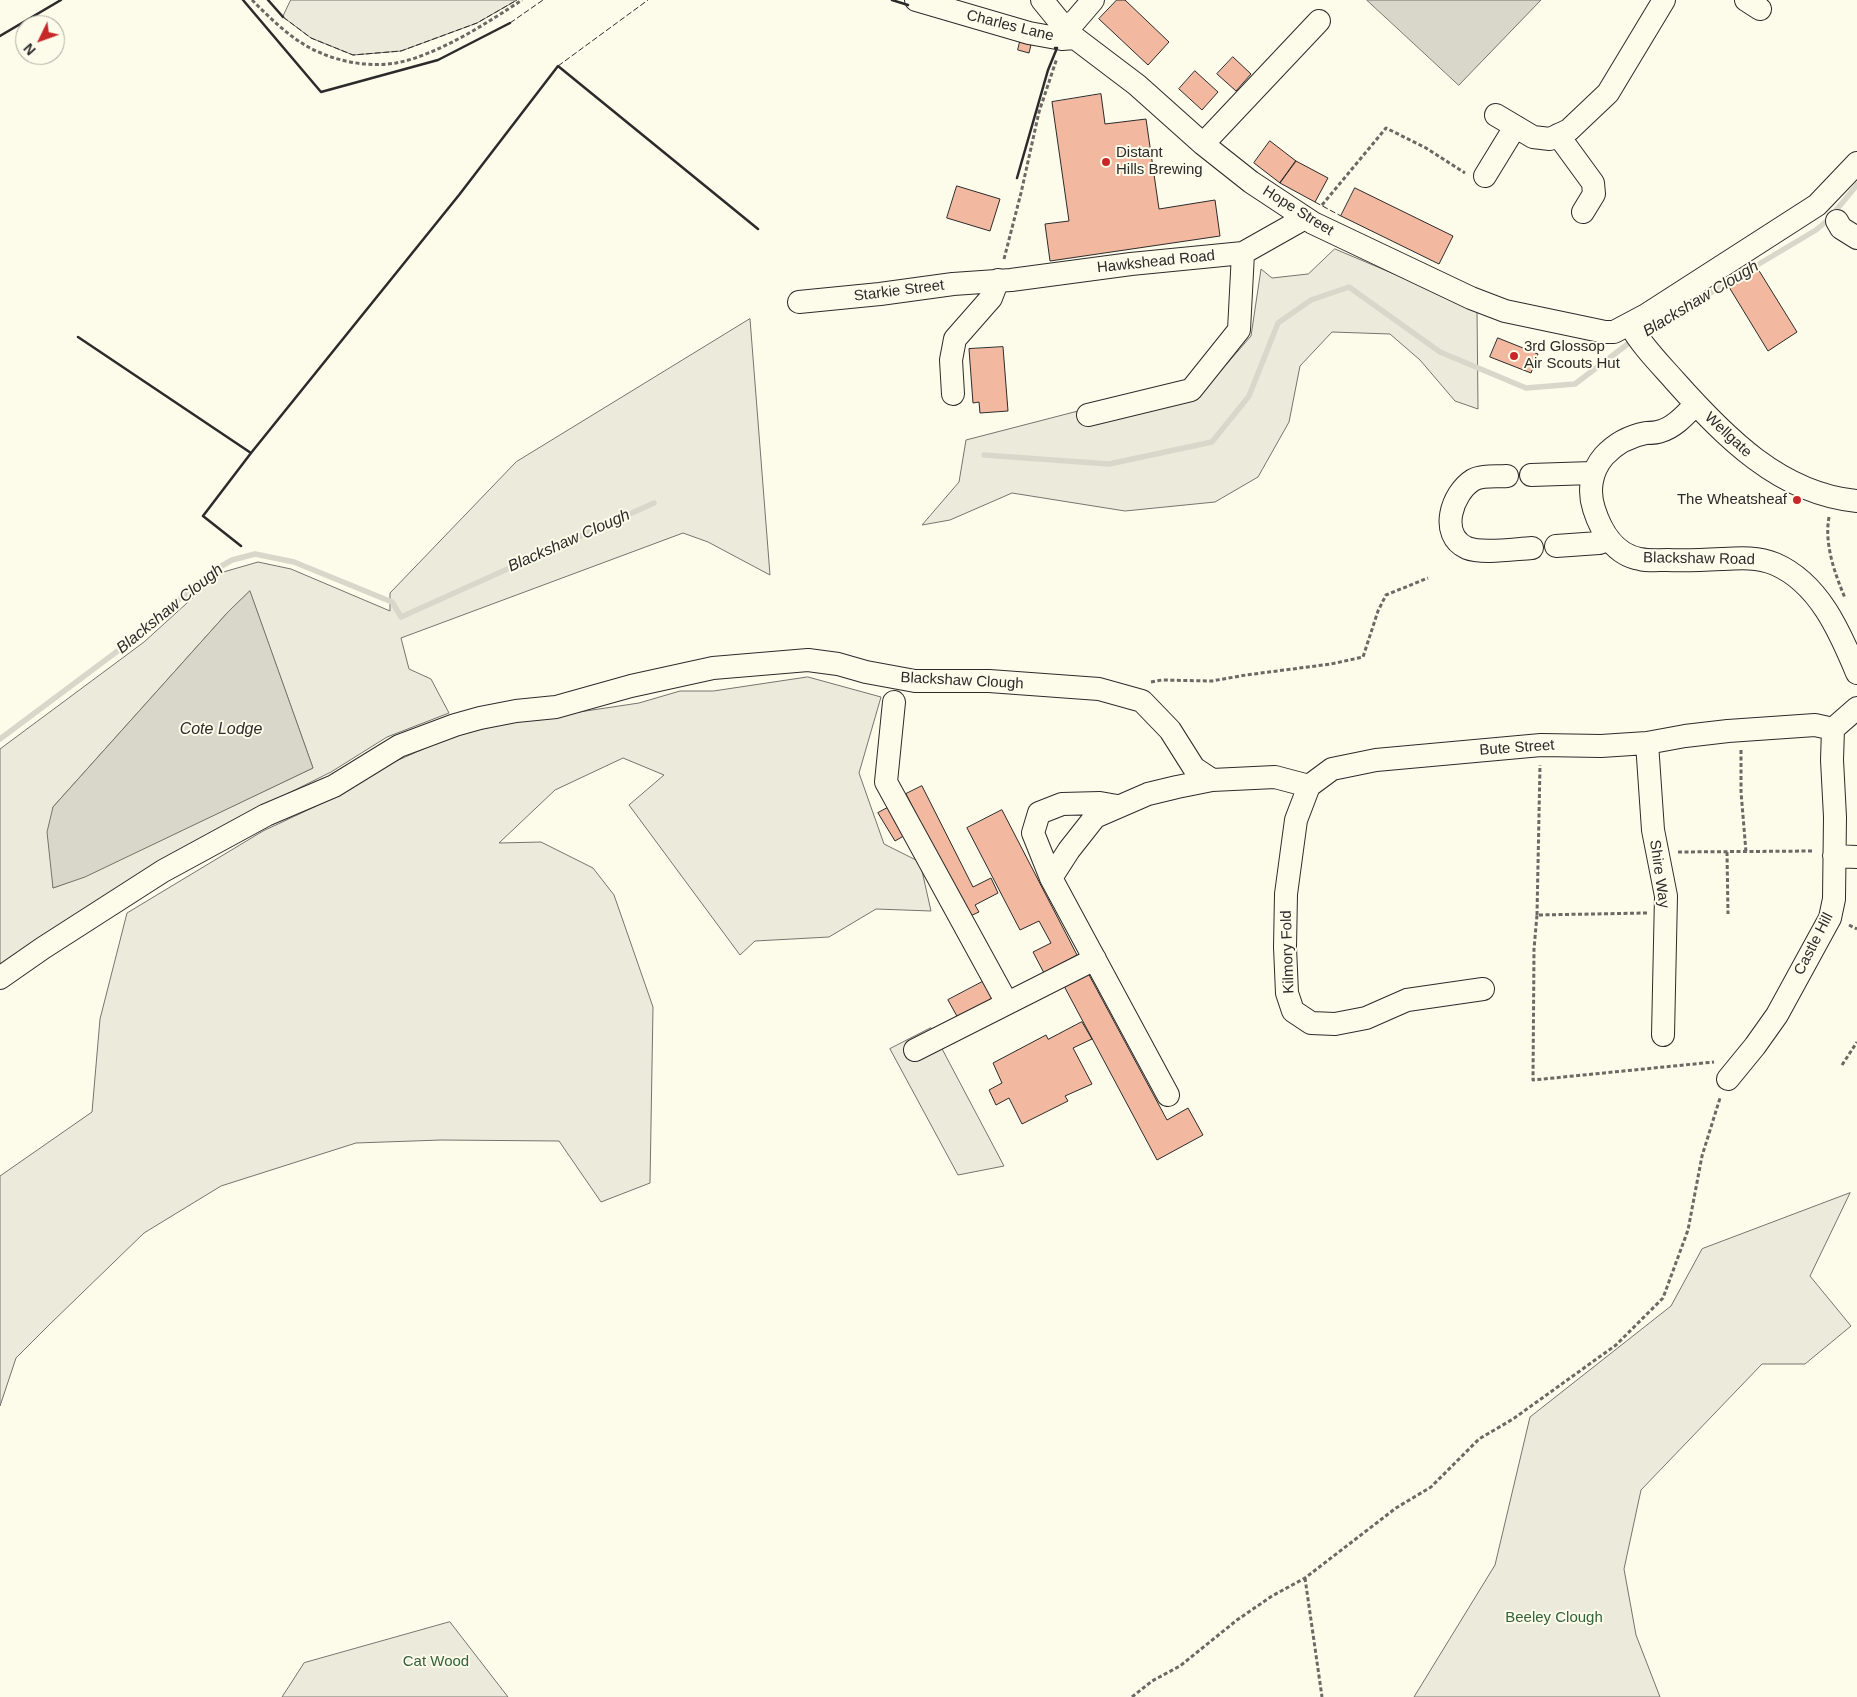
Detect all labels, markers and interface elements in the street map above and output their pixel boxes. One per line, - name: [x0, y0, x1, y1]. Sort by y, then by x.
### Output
- street label: Charles Lane: [965, 6, 1055, 46]
- north arrow: [15, 15, 65, 65]
- text: N: [20, 40, 39, 58]
- place label: Distant Hills Brewing: [1116, 144, 1203, 179]
- marker: Distant Hills Brewing: [1100, 156, 1112, 168]
- street label: Hope Street: [1259, 182, 1337, 240]
- street label: Hawkshead Road: [1096, 247, 1216, 277]
- water label: Blackshaw Clough: [1640, 257, 1762, 341]
- street label: Starkie Street: [853, 277, 945, 305]
- place label: 3rd Glossop Air Scouts Hut: [1524, 338, 1620, 373]
- marker: 3rd Glossop Air Scouts Hut: [1508, 350, 1520, 362]
- street label: Wellgate: [1701, 409, 1755, 461]
- place label: The Wheatsheaf: [1677, 491, 1787, 509]
- marker: The Wheatsheaf: [1791, 494, 1803, 506]
- water label: Blackshaw Clough: [505, 505, 633, 577]
- street label: Blackshaw Road: [1643, 549, 1755, 569]
- water label: Blackshaw Clough: [113, 560, 227, 658]
- street label: Blackshaw Clough: [900, 669, 1024, 693]
- water label: Cote Lodge: [180, 720, 262, 740]
- street label: Bute Street: [1479, 736, 1555, 760]
- street label: Shire Way: [1645, 839, 1673, 909]
- street label: Kilmory Fold: [1278, 910, 1298, 994]
- street label: Castle Hill: [1791, 910, 1837, 978]
- park label: Beeley Clough: [1505, 1609, 1603, 1627]
- park label: Cat Wood: [403, 1653, 469, 1671]

